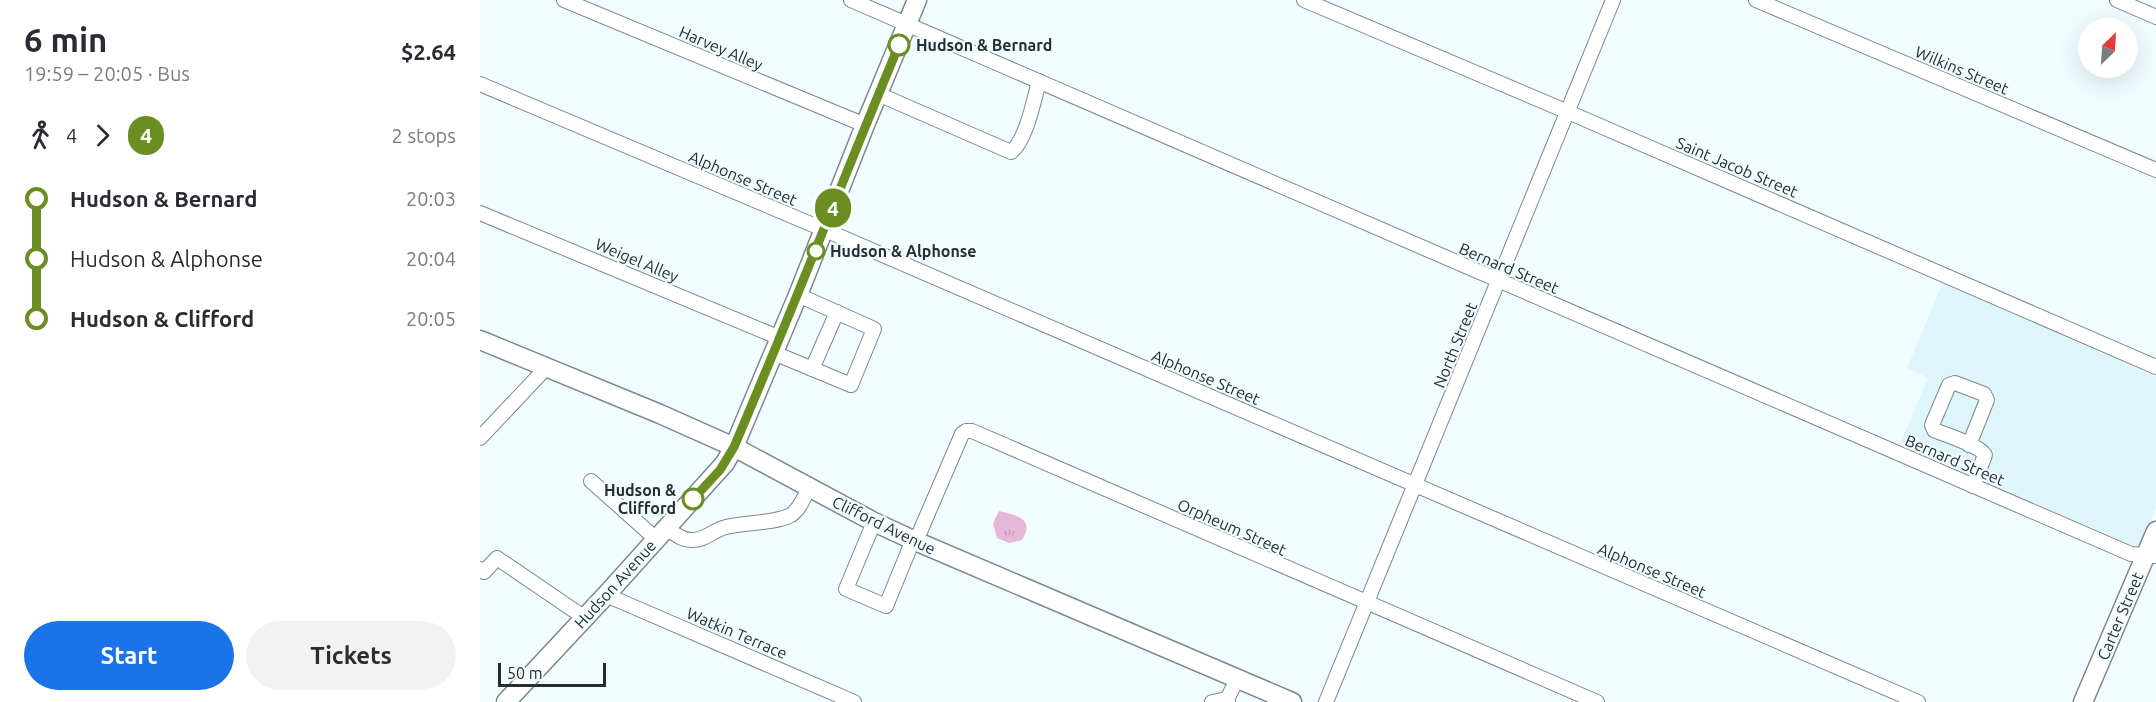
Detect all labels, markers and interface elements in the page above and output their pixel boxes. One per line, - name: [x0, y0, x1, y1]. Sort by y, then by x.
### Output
- north arrow: [2078, 18, 2138, 78]
- map controls: [2078, 18, 2138, 78]
- text: 6 min: [24, 21, 107, 58]
- street label: Harvey Alley: [676, 22, 766, 74]
- marker: Hudson & Bernard: [888, 34, 910, 56]
- place label: Hudson & Bernard: [916, 36, 1052, 54]
- text: $2.64: [401, 39, 456, 64]
- street label: Wilkins Street: [1913, 42, 2012, 98]
- text: 19:59 – 20:05 · Bus: [24, 62, 190, 85]
- icon: walk: [24, 119, 57, 152]
- icon: forward: [86, 119, 119, 152]
- text: 4: [140, 123, 152, 147]
- text: 4: [66, 124, 77, 147]
- text: 2 stops: [392, 124, 456, 147]
- street label: Saint Jacob Street: [1674, 133, 1801, 201]
- street label: Alphonse Street: [686, 147, 800, 209]
- text: Hudson & Bernard: [70, 186, 257, 211]
- text: 20:03: [406, 187, 456, 210]
- line badge: 4: [814, 188, 852, 228]
- text: 4: [827, 196, 839, 220]
- street label: Weigel Alley: [593, 234, 682, 286]
- street label: Bernard Street: [1457, 239, 1562, 297]
- marker: Hudson & Alphonse: [807, 242, 825, 260]
- place label: Hudson & Alphonse: [830, 242, 977, 260]
- text: Hudson & Alphonse: [70, 246, 263, 271]
- text: 20:04: [406, 247, 456, 270]
- street label: North Street: [1430, 299, 1481, 390]
- text: Hudson & Clifford: [70, 306, 254, 331]
- text: 20:05: [406, 307, 456, 330]
- street label: Alphonse Street: [1149, 346, 1263, 408]
- street label: Bernard Street: [1903, 431, 2008, 489]
- place label: Hudson & Clifford: [604, 481, 676, 517]
- marker: Hudson & Clifford: [682, 488, 704, 510]
- street label: Clifford Avenue: [830, 492, 938, 558]
- street label: Orpheum Street: [1175, 495, 1290, 559]
- street label: Hudson Avenue: [571, 536, 659, 632]
- street label: Alphonse Street: [1595, 539, 1709, 601]
- street label: Carter Street: [2093, 569, 2147, 663]
- street label: Watkin Terrace: [684, 604, 790, 662]
- button: Start: [24, 621, 234, 690]
- button: Tickets: [246, 621, 456, 690]
- scale bar: [498, 660, 606, 688]
- text: 50 m: [507, 664, 543, 682]

